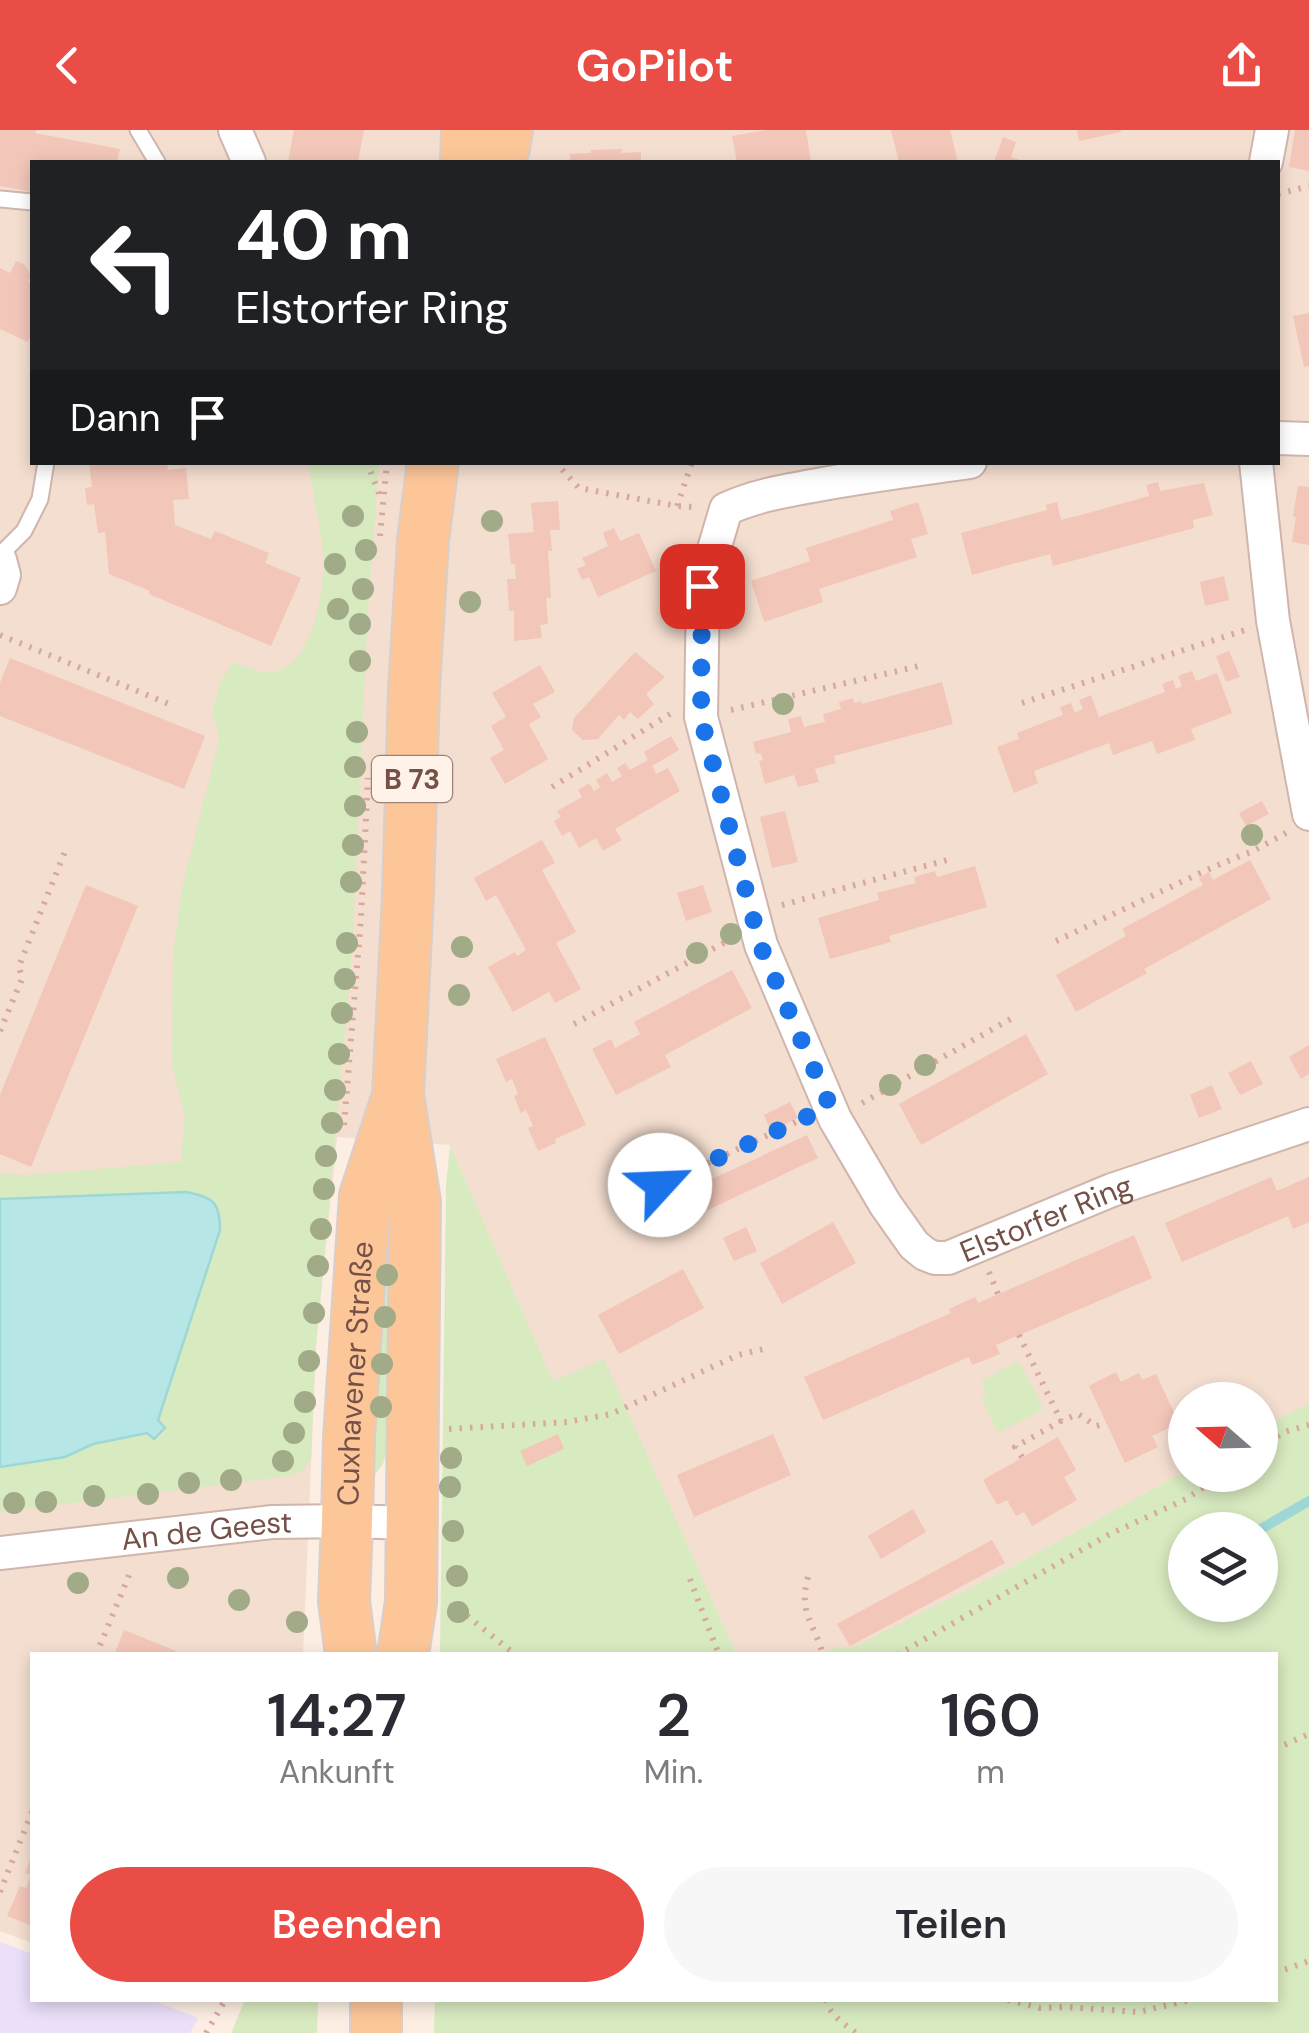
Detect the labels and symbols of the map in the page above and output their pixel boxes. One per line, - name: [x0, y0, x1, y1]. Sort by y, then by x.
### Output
- pin: [660, 544, 745, 629]
- road number: B 73: [372, 756, 452, 802]
- position arrow: [608, 1133, 712, 1237]
- street label: Elstorfer Ring: [954, 1165, 1137, 1271]
- street label: Cuxhavener Straße: [328, 1240, 381, 1507]
- north arrow: [1168, 1382, 1278, 1492]
- street label: An de Geest: [119, 1502, 292, 1559]

